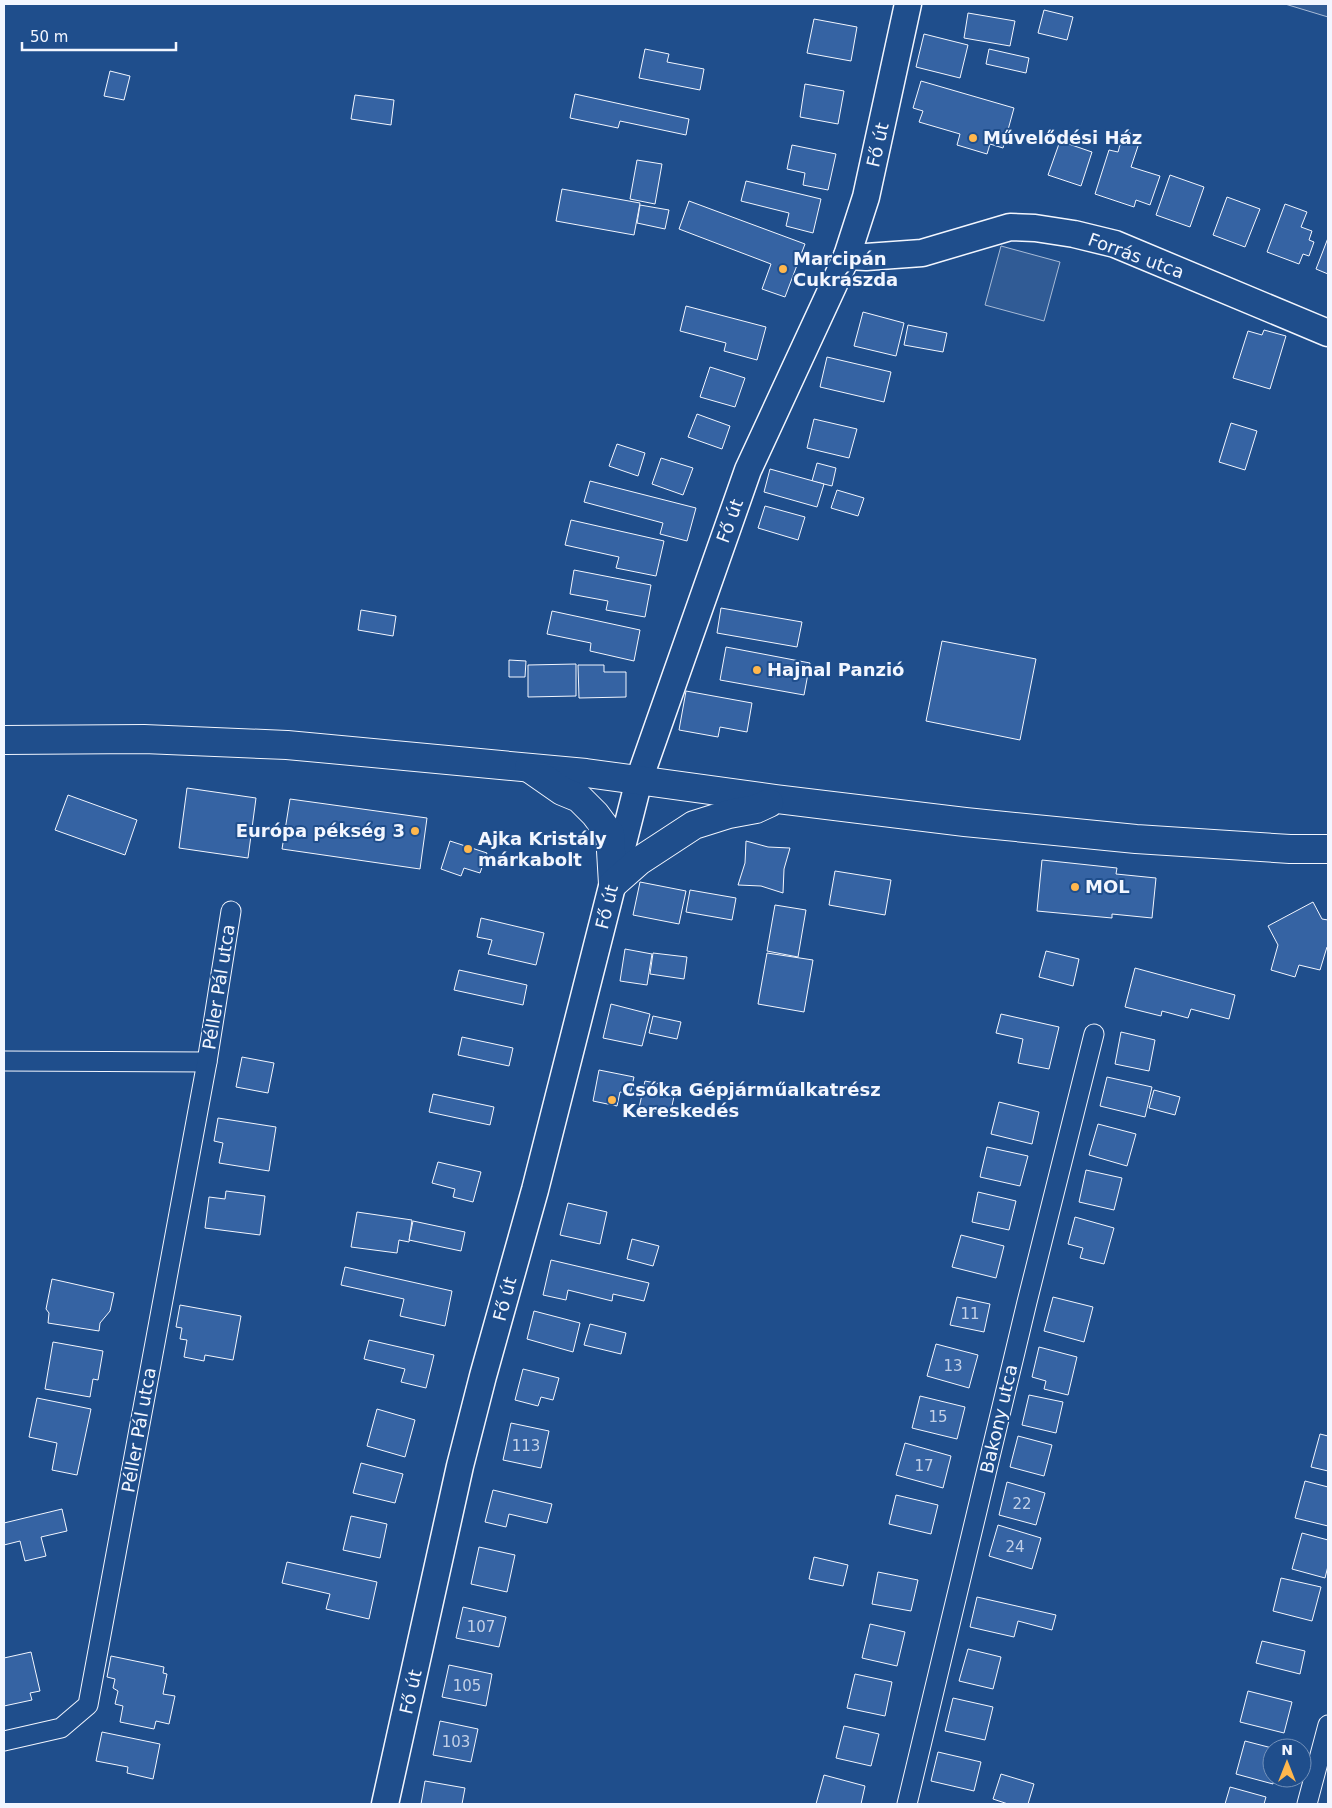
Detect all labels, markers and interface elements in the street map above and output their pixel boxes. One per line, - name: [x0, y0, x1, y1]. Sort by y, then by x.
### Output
- scale bar: [22, 20, 176, 52]
- text: 50 m: [30, 28, 68, 46]
- street label: Fő út: [862, 121, 893, 169]
- place label: Művelődési Ház: [983, 127, 1142, 148]
- marker: Művelődési Ház: [967, 132, 979, 144]
- street label: Forrás utca: [1085, 228, 1187, 283]
- place label: Marcipán Cukrászda: [793, 248, 898, 290]
- marker: Marcipán Cukrászda: [777, 263, 789, 275]
- street label: Fő út: [712, 496, 747, 546]
- place label: Hajnal Panzió: [767, 659, 904, 680]
- marker: Hajnal Panzió: [751, 664, 763, 676]
- place label: Európa pékség 3: [236, 820, 405, 841]
- marker: Európa pékség 3: [409, 825, 421, 837]
- place label: Ajka Kristály márkabolt: [478, 828, 607, 870]
- marker: Ajka Kristály márkabolt: [462, 843, 474, 855]
- place label: MOL: [1085, 876, 1130, 897]
- marker: MOL: [1069, 881, 1081, 893]
- street label: Fő út: [591, 883, 622, 931]
- street label: Péller Pál utca: [198, 923, 239, 1051]
- place label: Csóka Gépjárműalkatrész Kereskedés: [622, 1079, 881, 1121]
- marker: Csóka Gépjárműalkatrész Kereskedés: [606, 1094, 618, 1106]
- street label: Fő út: [489, 1274, 520, 1323]
- house number: 11: [960, 1305, 980, 1323]
- house number: 13: [943, 1357, 963, 1375]
- street label: Bakony utca: [976, 1362, 1021, 1476]
- street label: Péller Pál utca: [117, 1366, 160, 1494]
- house number: 15: [928, 1408, 948, 1426]
- house number: 113: [512, 1437, 540, 1455]
- house number: 17: [914, 1457, 934, 1475]
- house number: 22: [1012, 1495, 1032, 1513]
- house number: 24: [1005, 1538, 1025, 1556]
- house number: 107: [467, 1618, 495, 1636]
- street label: Fő út: [395, 1668, 426, 1716]
- house number: 105: [453, 1677, 481, 1695]
- house number: 103: [442, 1733, 470, 1751]
- north arrow: [1262, 1738, 1312, 1788]
- text: N: [1281, 1742, 1293, 1758]

